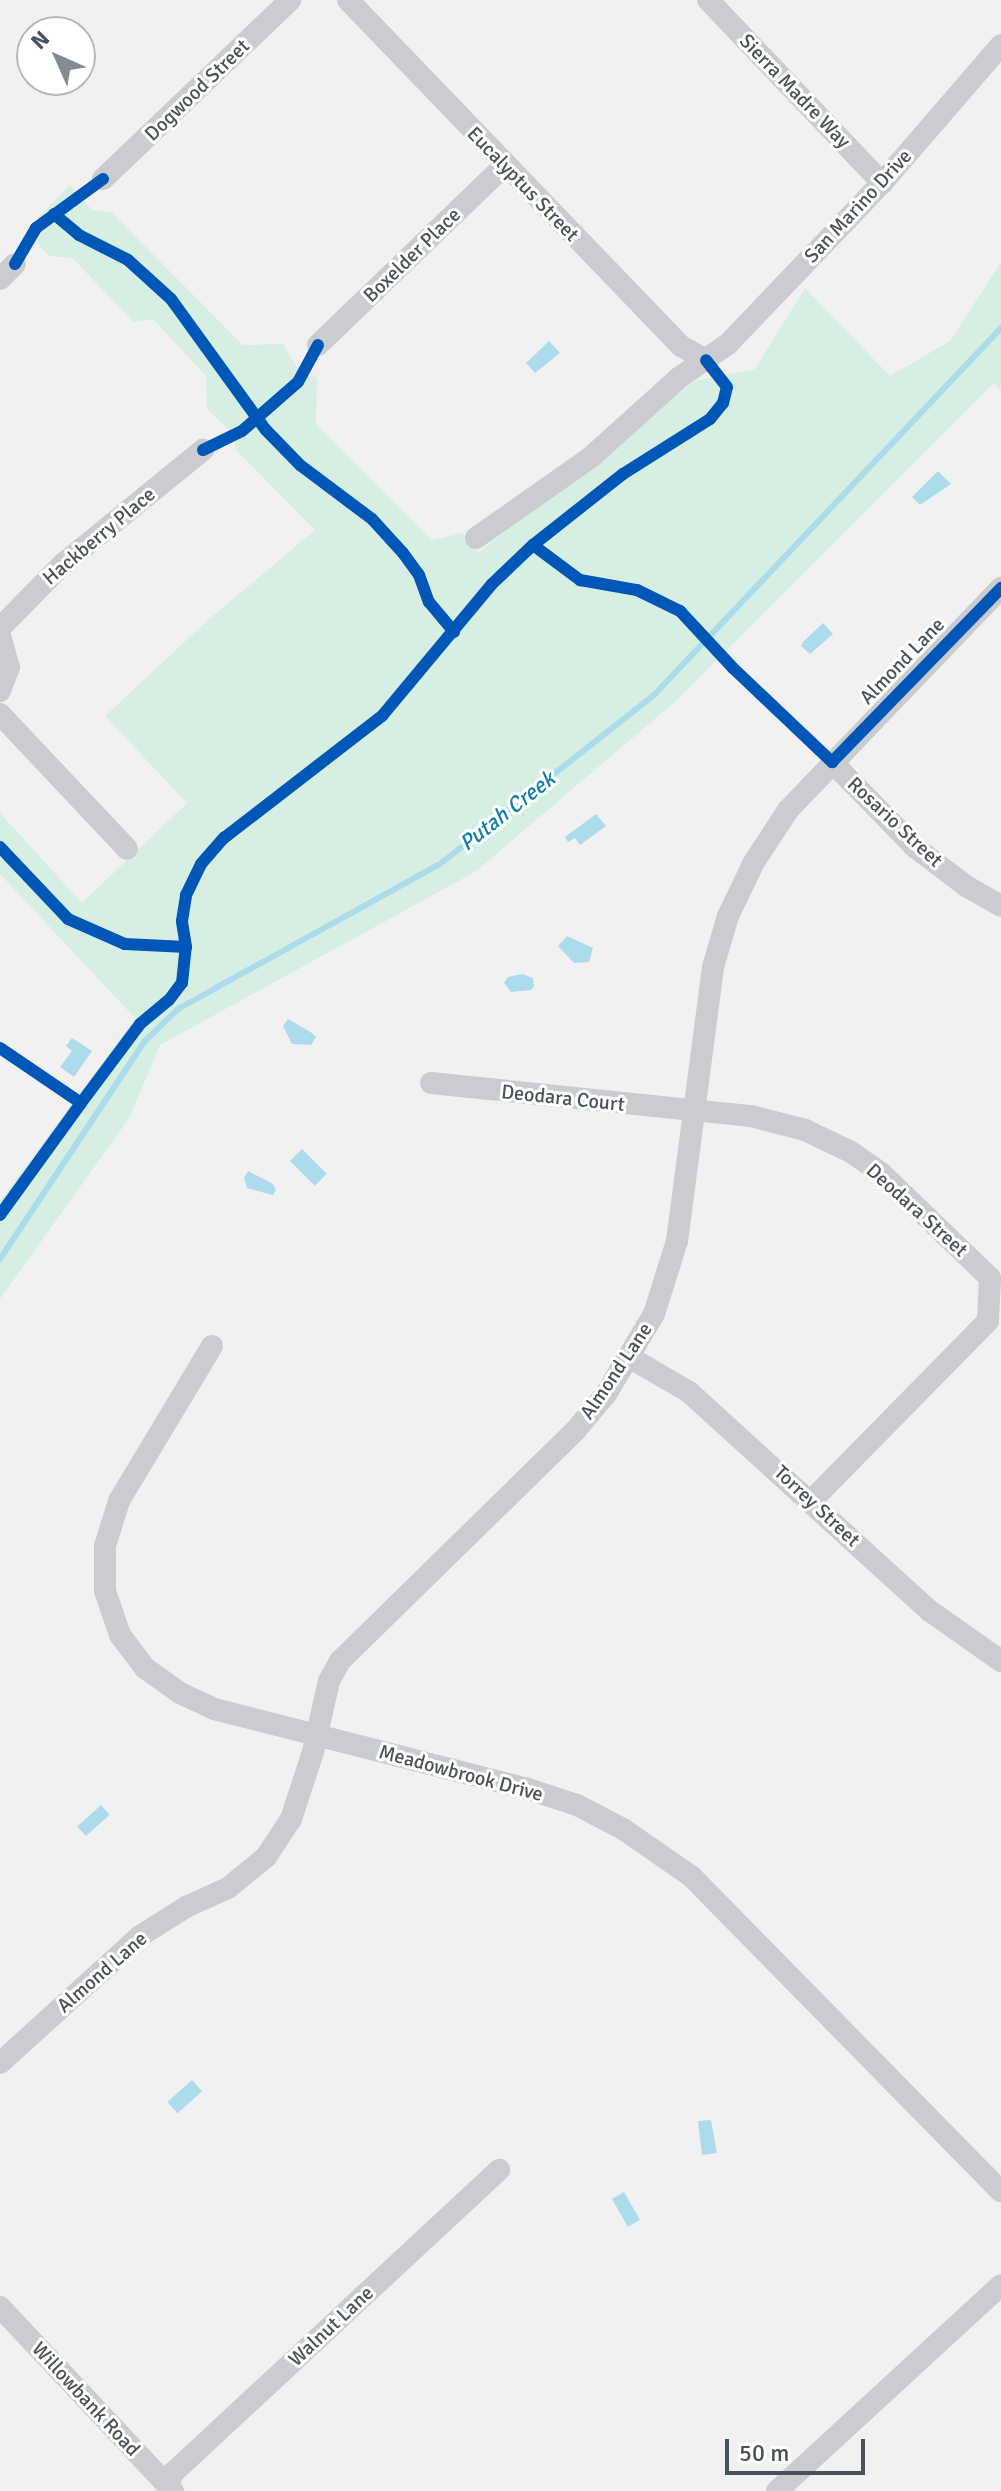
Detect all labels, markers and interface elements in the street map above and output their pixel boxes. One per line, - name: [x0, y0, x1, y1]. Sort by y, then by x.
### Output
- north arrow: [16, 16, 96, 96]
- text: N: [25, 25, 55, 55]
- street label: Sierra Madre Way: [734, 29, 856, 153]
- street label: Dogwood Street: [140, 34, 254, 146]
- street label: Eucalyptus Street: [462, 122, 584, 246]
- street label: San Marino Drive: [799, 144, 917, 268]
- street label: Boxelder Place: [358, 203, 466, 307]
- street label: Hackberry Place: [38, 482, 160, 590]
- street label: Almond Lane: [855, 613, 949, 709]
- water label: Putah Creek: [454, 766, 560, 856]
- street label: Rosario Street: [843, 772, 947, 872]
- street label: Deodara Court: [500, 1080, 626, 1116]
- street label: Deodara Street: [861, 1158, 973, 1262]
- street label: Almond Lane: [575, 1318, 657, 1424]
- street label: Torrey Street: [769, 1460, 865, 1552]
- street label: Meadowbrook Drive: [376, 1740, 546, 1806]
- street label: Almond Lane: [52, 1926, 152, 2018]
- street label: Walnut Lane: [284, 2281, 378, 2371]
- street label: Willowbank Road: [27, 2337, 145, 2461]
- scale bar: [729, 2423, 869, 2473]
- text: 50 m: [739, 2438, 789, 2468]

